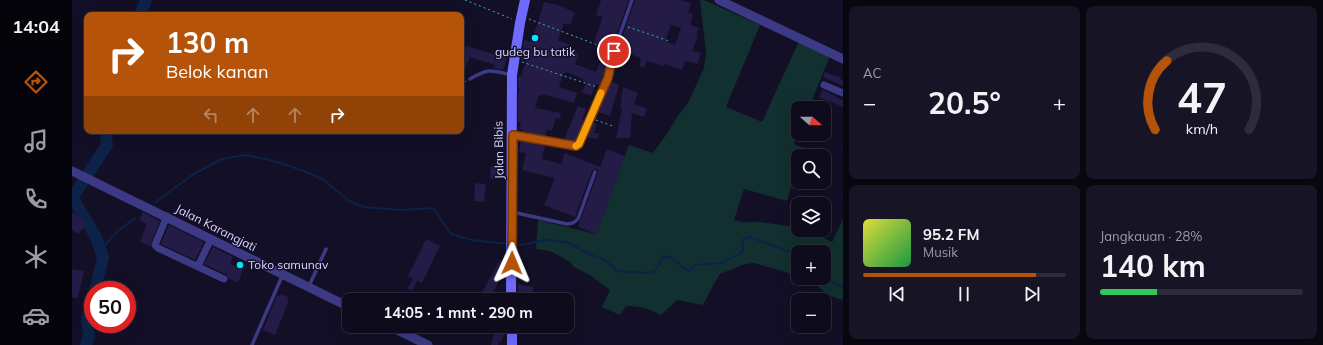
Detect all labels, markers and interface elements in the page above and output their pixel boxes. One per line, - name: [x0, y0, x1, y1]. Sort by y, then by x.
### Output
- text: 14:04: [12, 15, 60, 38]
- text: 130 m: [166, 25, 249, 60]
- icon: right: [100, 28, 152, 80]
- marker: gudeg bu tatik: [530, 33, 540, 43]
- pin: [597, 34, 631, 68]
- icon: arrive: [603, 40, 625, 62]
- place label: gudeg bu tatik: [495, 44, 576, 59]
- text: Belok kanan: [166, 60, 268, 83]
- text: AC: [863, 65, 881, 81]
- icon: directions: [22, 68, 50, 96]
- text: 47: [1177, 71, 1226, 123]
- text: 20.5°: [928, 84, 1001, 122]
- text: −: [863, 89, 876, 117]
- text: +: [1053, 89, 1066, 117]
- north arrow: [791, 101, 831, 141]
- map controls: [791, 101, 831, 333]
- icon: left: [200, 104, 222, 126]
- icon: ahead: [242, 104, 264, 126]
- icon: ahead: [284, 104, 306, 126]
- icon: right: [326, 104, 348, 126]
- text: km/h: [1185, 120, 1218, 138]
- street label: Jalan Bibis: [490, 121, 507, 179]
- icon: music: [22, 127, 50, 155]
- button: search: [791, 149, 831, 189]
- icon: phone: [22, 185, 50, 213]
- button: layers: [791, 197, 831, 237]
- street label: Jalan Karangjati: [173, 201, 259, 255]
- text: 95.2 FM: [923, 225, 979, 244]
- text: Jangkauan · 28%: [1100, 228, 1202, 244]
- position arrow: [491, 242, 533, 284]
- icon: climate: [22, 243, 50, 271]
- text: Musik: [923, 244, 958, 260]
- button: +: [791, 245, 831, 285]
- text: 140 km: [1100, 247, 1206, 285]
- place label: Toko samunav: [248, 257, 329, 272]
- marker: Toko samunav: [235, 260, 245, 270]
- speed limit sign: 50: [84, 281, 136, 333]
- icon: previous: [886, 283, 908, 305]
- icon: pause: [953, 283, 975, 305]
- icon: next: [1021, 283, 1043, 305]
- button: −: [791, 293, 831, 333]
- icon: car: [22, 302, 50, 330]
- text: 14:05 · 1 mnt · 290 m: [383, 303, 533, 322]

